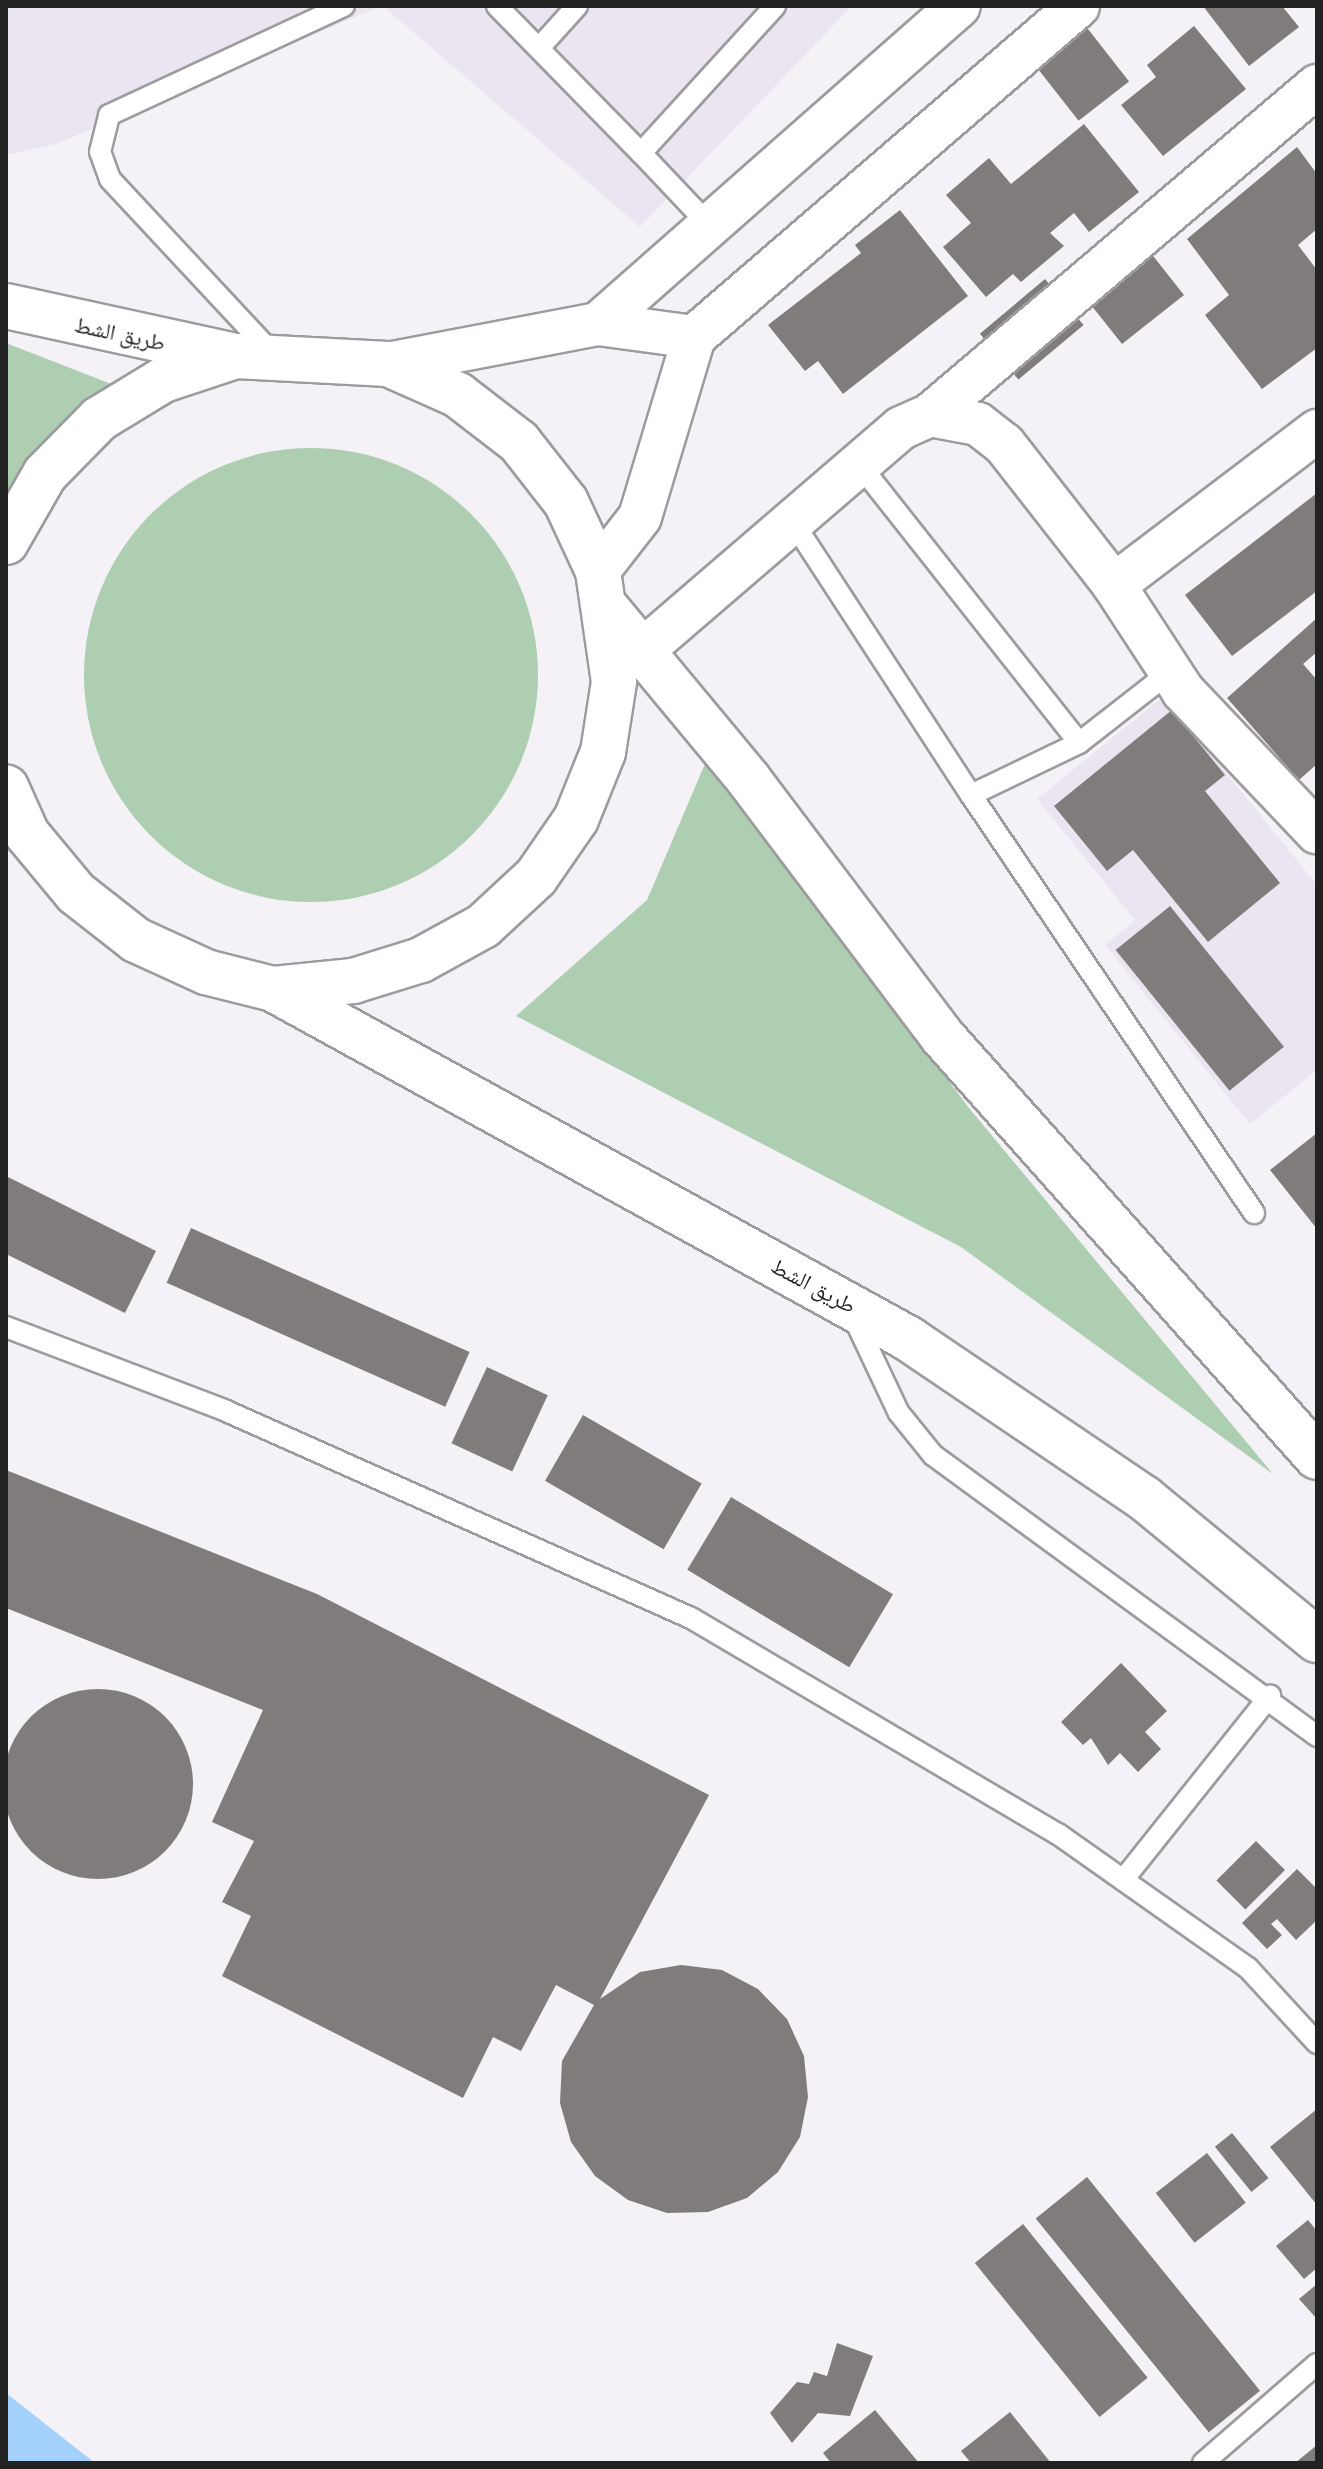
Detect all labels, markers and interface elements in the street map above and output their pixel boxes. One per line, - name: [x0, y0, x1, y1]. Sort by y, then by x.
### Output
- street label: طريق الشط: [72, 310, 168, 356]
- street label: طريق الشط: [767, 1252, 861, 1318]

